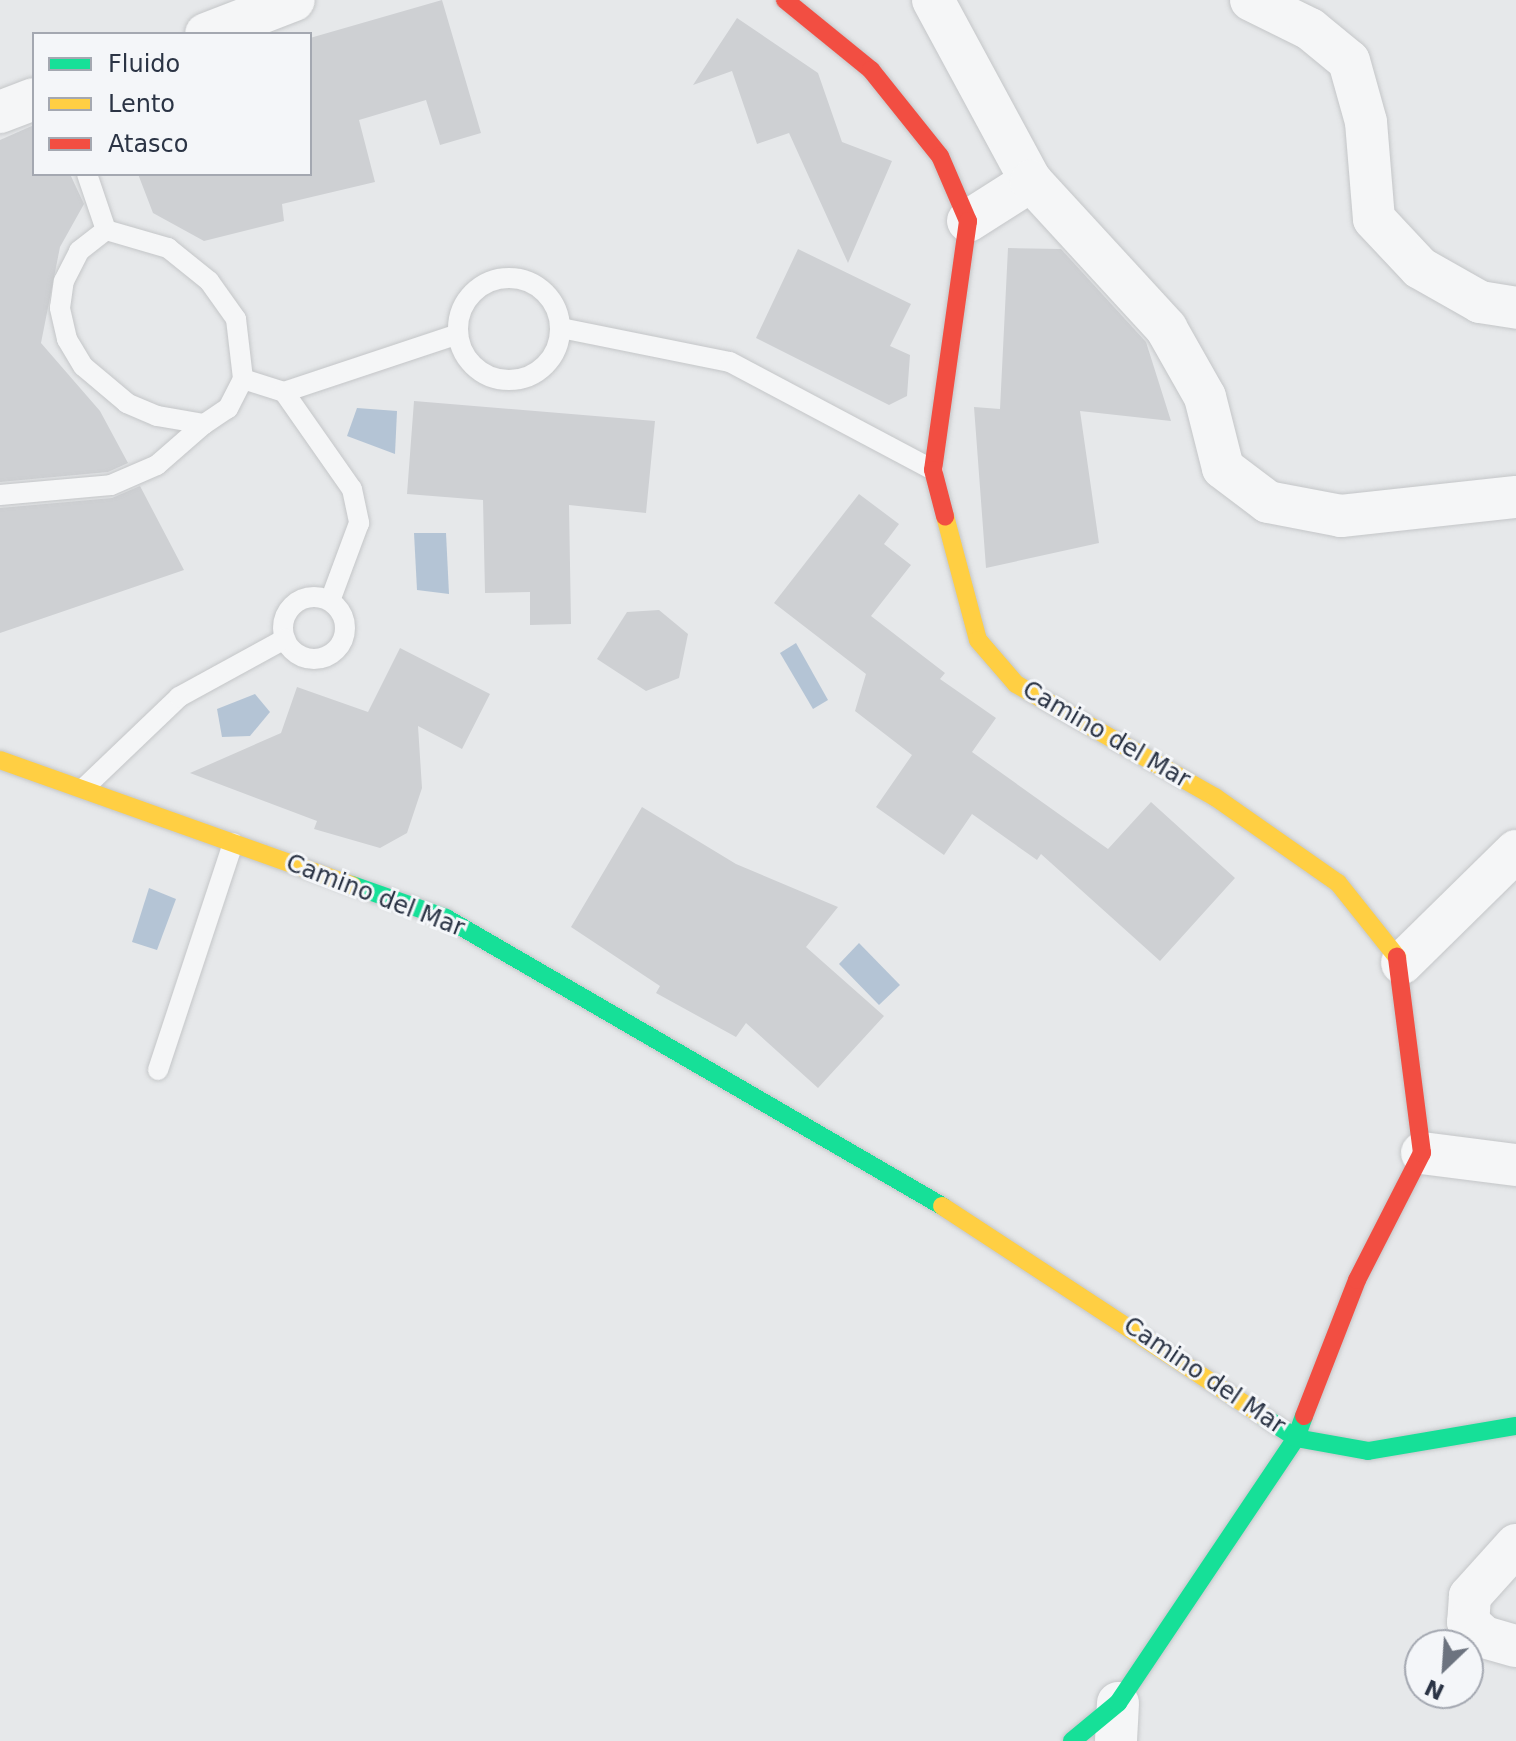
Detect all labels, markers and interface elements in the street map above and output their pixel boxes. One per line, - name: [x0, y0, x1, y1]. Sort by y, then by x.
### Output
- legend: [32, 32, 312, 176]
- text: Fluido: [108, 50, 180, 78]
- text: Lento: [108, 90, 175, 118]
- text: Atasco: [108, 130, 189, 158]
- street label: Camino del Mar: [1017, 675, 1195, 795]
- street label: Camino del Mar: [282, 849, 468, 943]
- street label: Camino del Mar: [1118, 1311, 1290, 1441]
- north arrow: [1404, 1629, 1484, 1709]
- text: N: [1421, 1674, 1448, 1705]

